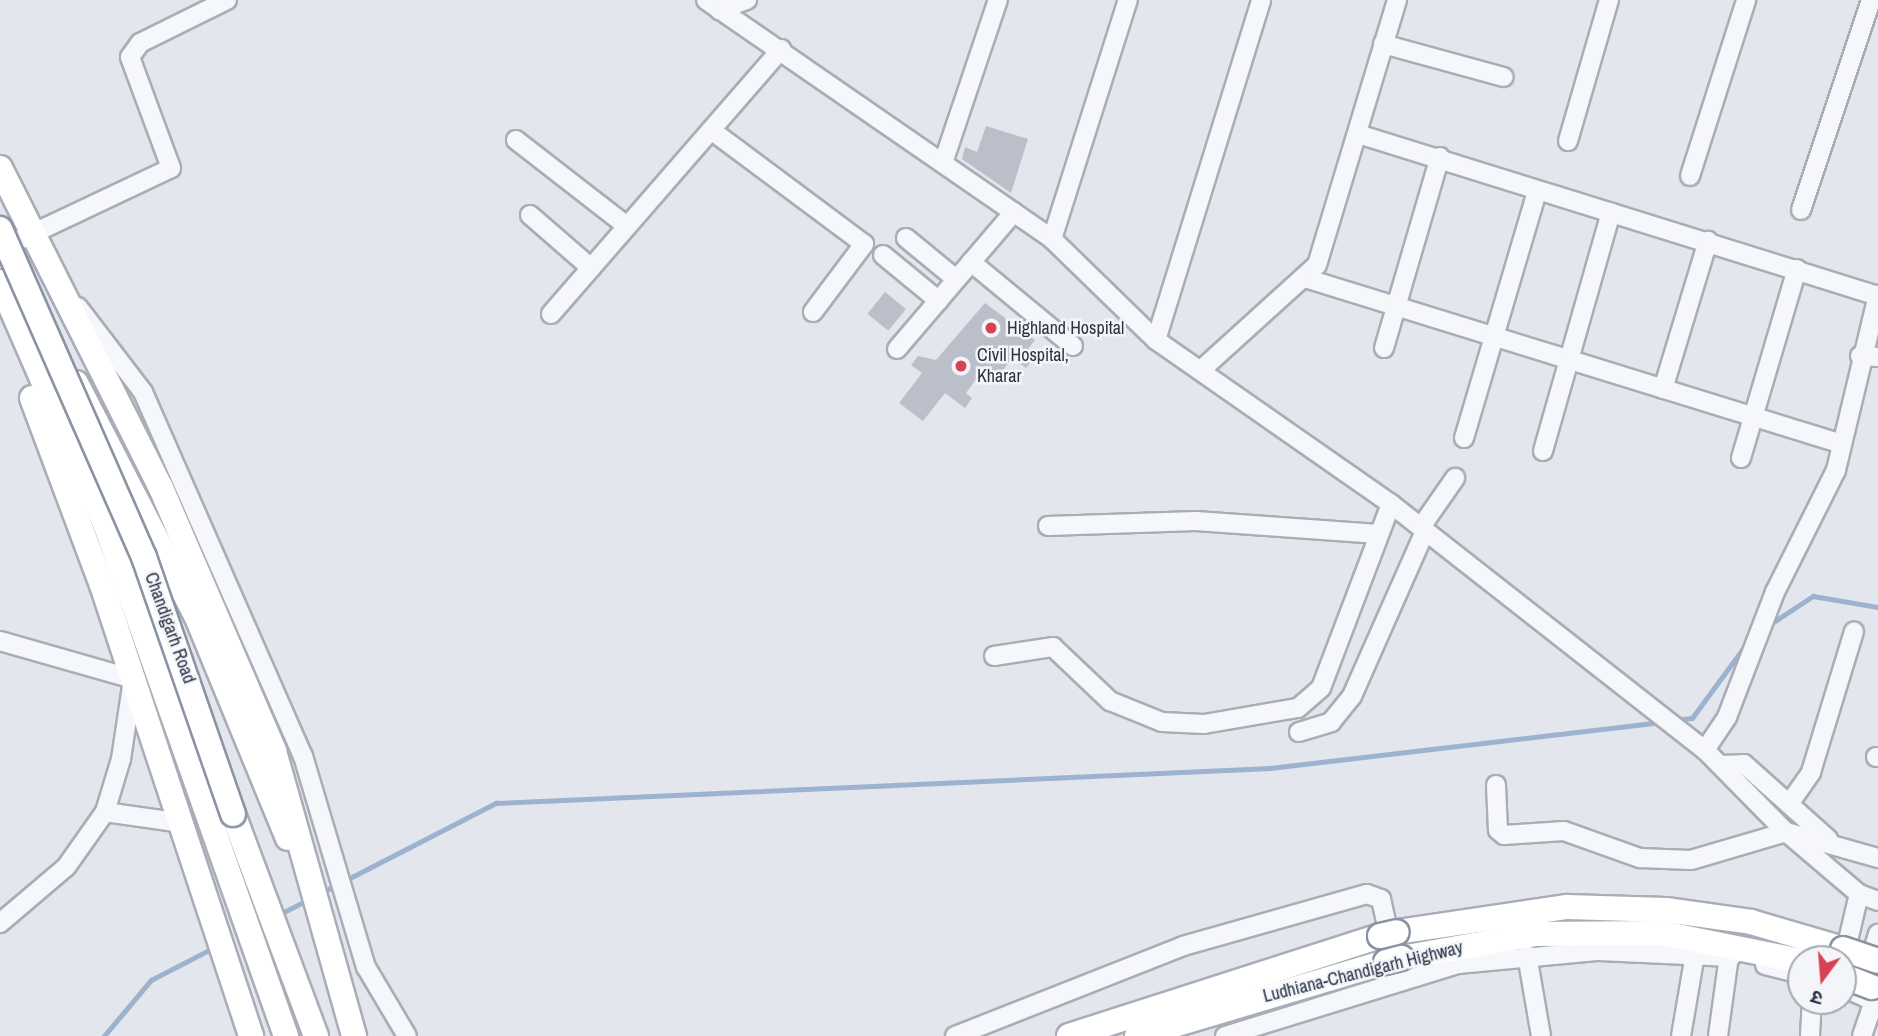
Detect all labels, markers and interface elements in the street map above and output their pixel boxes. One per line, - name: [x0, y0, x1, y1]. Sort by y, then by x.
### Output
- place label: Highland Hospital: [1007, 317, 1124, 339]
- marker: Highland Hospital: [981, 318, 1001, 338]
- place label: Civil Hospital, Kharar: [977, 345, 1069, 388]
- marker: Civil Hospital, Kharar: [951, 356, 971, 376]
- street label: Chandigarh Road: [140, 570, 200, 686]
- street label: Ludhiana-Chandigarh Highway: [1261, 937, 1465, 1007]
- north arrow: [1787, 945, 1857, 1015]
- text: उ: [1808, 984, 1826, 1012]

